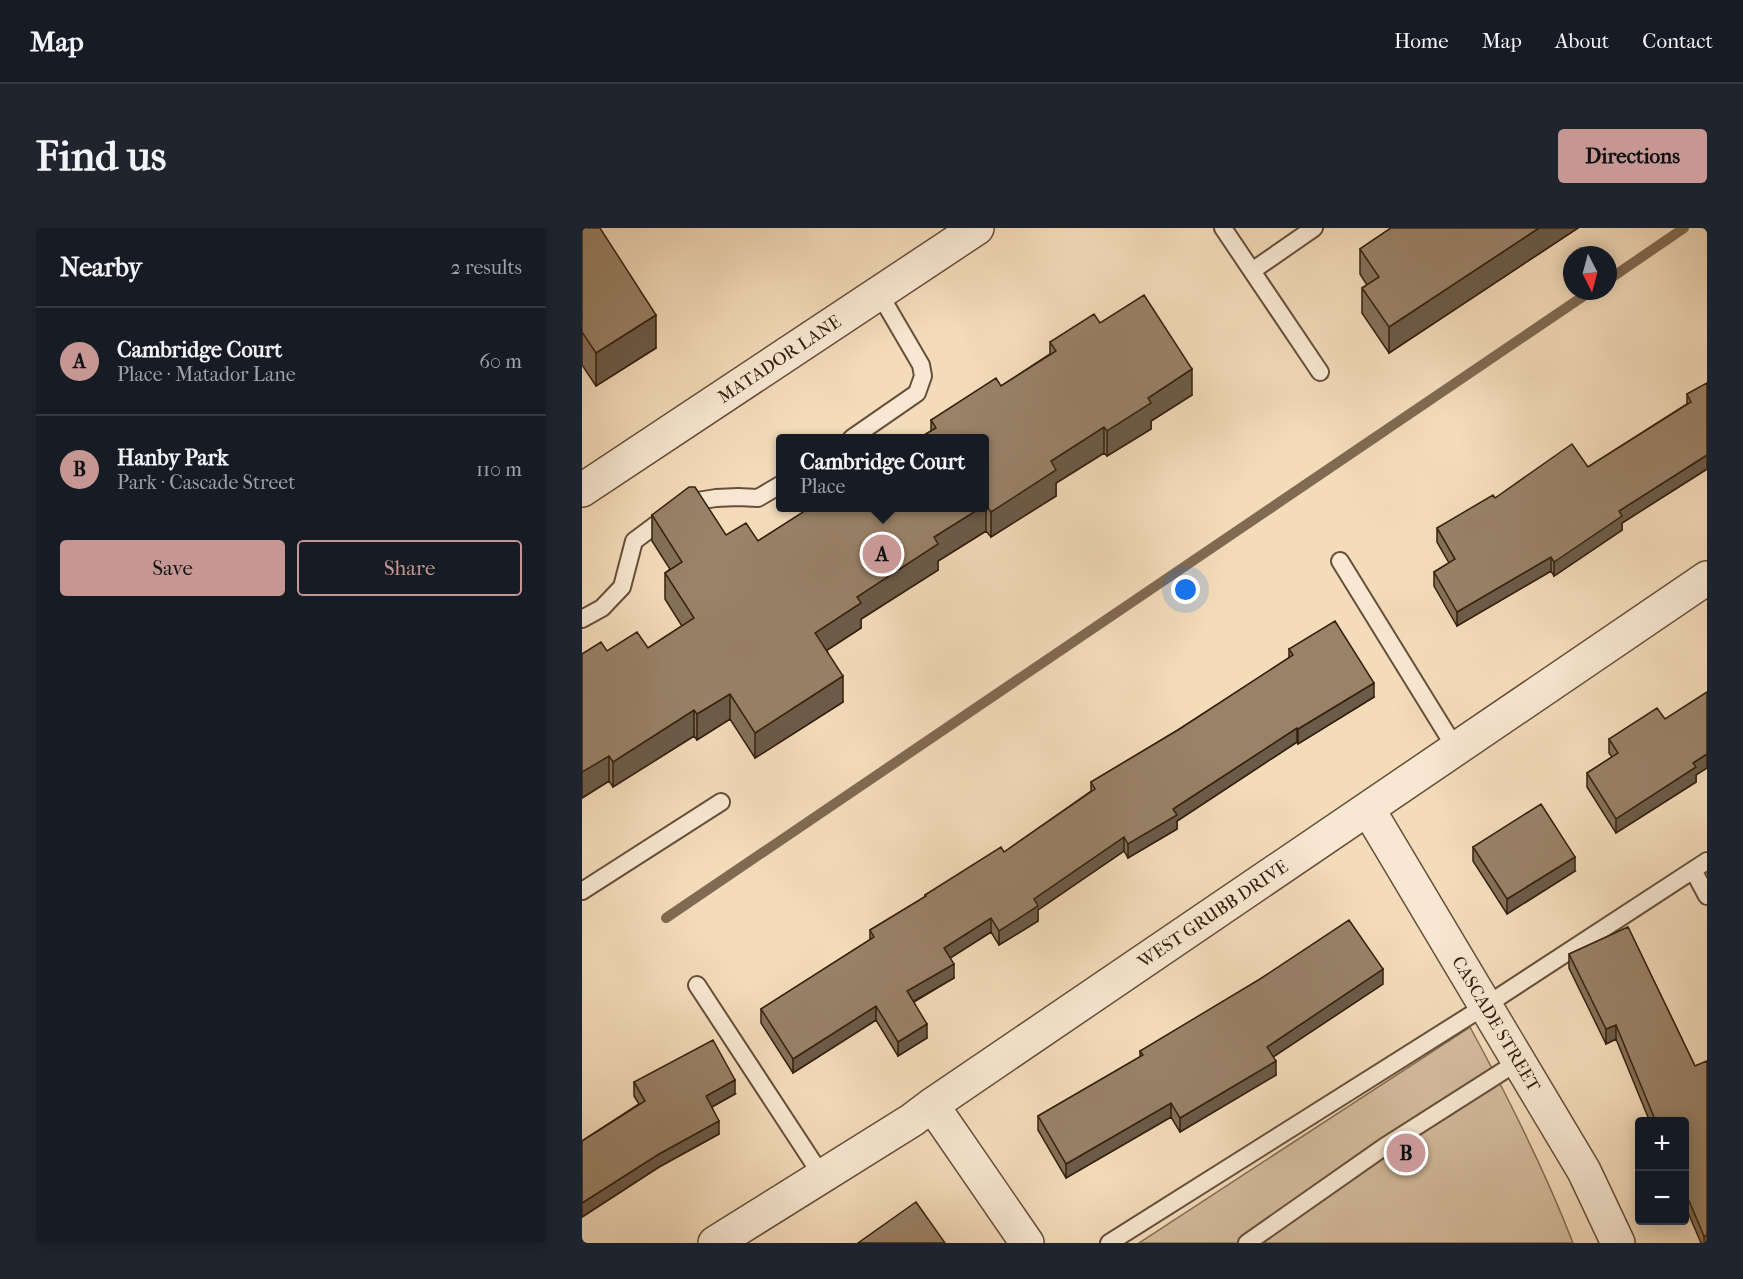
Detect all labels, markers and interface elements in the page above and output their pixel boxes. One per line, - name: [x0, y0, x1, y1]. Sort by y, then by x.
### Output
- text: Map: [30, 25, 84, 58]
- text: Home: [1394, 29, 1449, 53]
- text: Map: [1482, 29, 1522, 53]
- text: About: [1555, 29, 1609, 53]
- text: Contact: [1642, 29, 1713, 53]
- button: Directions: [1558, 129, 1707, 183]
- text: Find us: [36, 132, 166, 181]
- north arrow: [1563, 246, 1617, 300]
- text: Nearby: [60, 252, 142, 283]
- text: 2 results: [451, 256, 522, 279]
- street label: MATADOR LANE: [714, 311, 845, 408]
- text: Cambridge Court: [117, 337, 282, 363]
- text: A: [73, 350, 86, 373]
- text: 60 m: [479, 350, 522, 373]
- text: Place · Matador Lane: [117, 363, 296, 386]
- popup: [776, 434, 989, 512]
- text: Hanby Park: [117, 445, 228, 471]
- text: Cambridge Court: [800, 449, 965, 475]
- text: B: [73, 458, 86, 481]
- text: 110 m: [476, 458, 522, 481]
- text: Park · Cascade Street: [117, 471, 295, 494]
- text: Place: [800, 475, 845, 498]
- pin: A: [862, 532, 902, 576]
- button: Save: [60, 540, 285, 596]
- button: Share: [297, 540, 522, 596]
- your location: [1171, 575, 1200, 604]
- street label: WEST GRUBB DRIVE: [1133, 856, 1292, 973]
- street label: CASCADE STREET: [1447, 952, 1545, 1096]
- map controls: [1635, 1117, 1689, 1225]
- button: +: [1635, 1117, 1689, 1171]
- pin: B: [1386, 1130, 1426, 1176]
- button: −: [1635, 1171, 1689, 1225]

